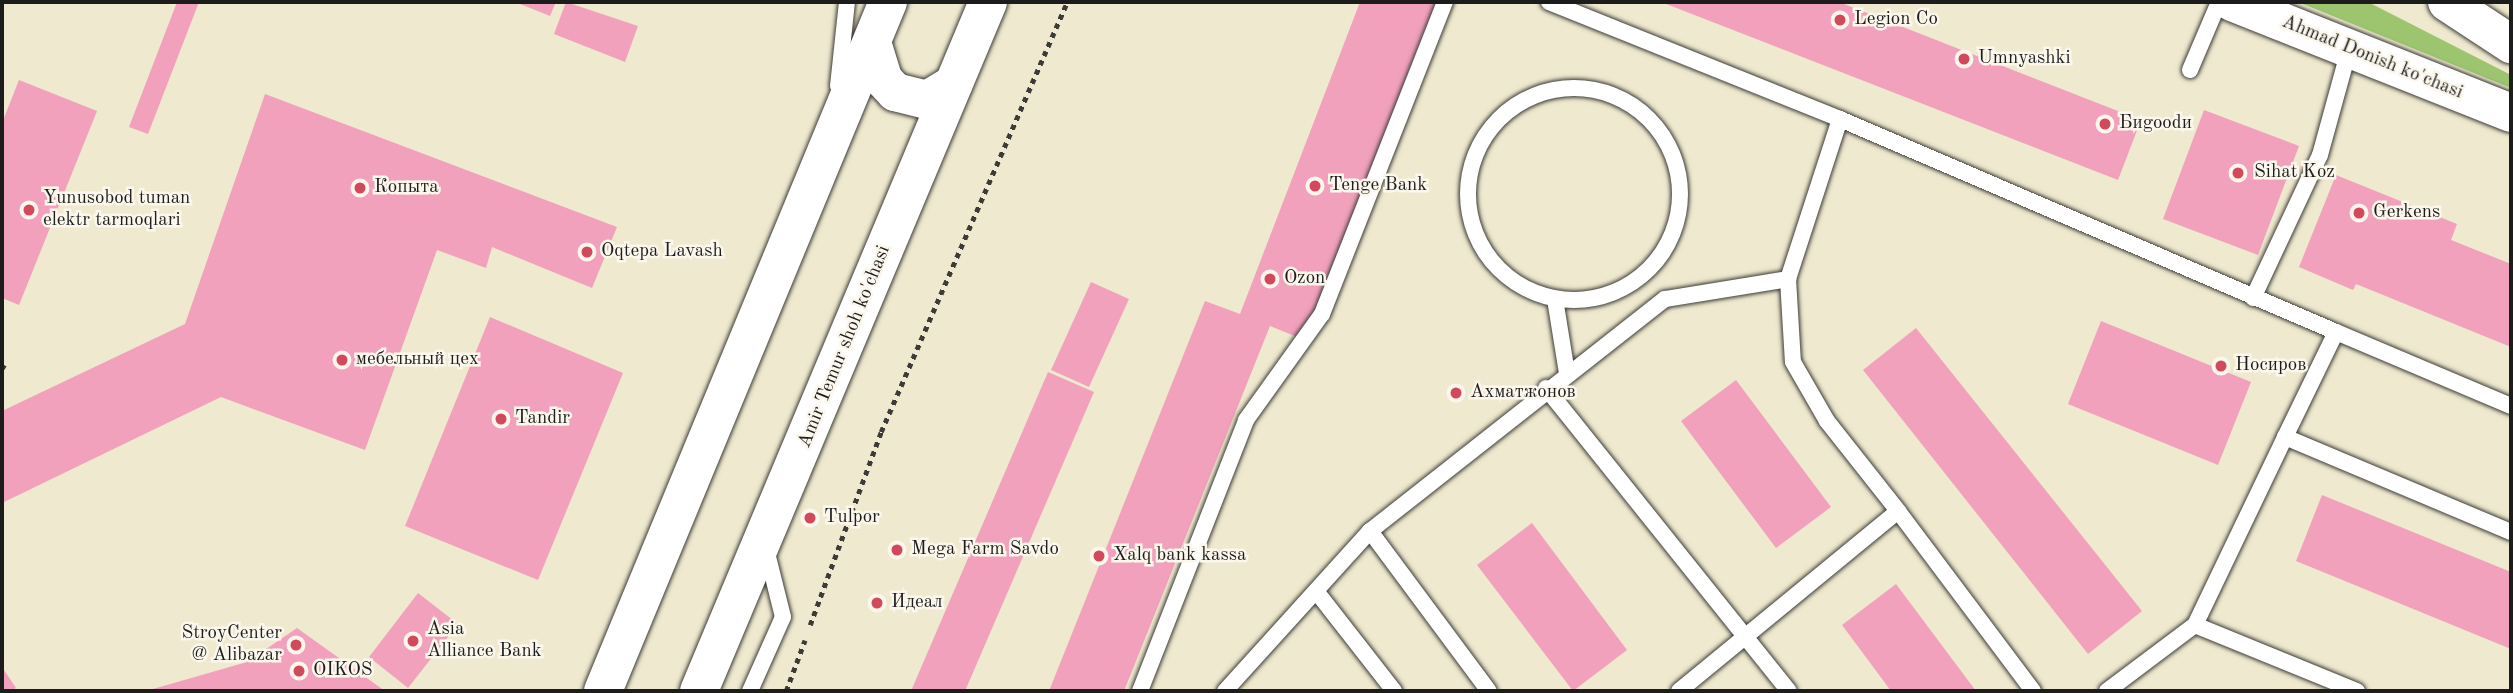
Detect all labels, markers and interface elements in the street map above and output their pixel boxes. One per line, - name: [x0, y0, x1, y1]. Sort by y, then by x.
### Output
- place label: Legion Co: [1854, 9, 1938, 31]
- street label: Ahmad Donish ko'chasi: [2278, 11, 2466, 105]
- marker: Legion Co: [1832, 12, 1848, 28]
- place label: Umnyashki: [1978, 48, 2071, 70]
- marker: Umnyashki: [1956, 51, 1972, 67]
- place label: Биgoodи: [2119, 113, 2192, 135]
- marker: Биgoodи: [2097, 116, 2113, 132]
- place label: Sihat Koz: [2254, 162, 2335, 184]
- marker: Sihat Koz: [2228, 163, 2248, 183]
- place label: Tenge Bank: [1329, 175, 1427, 197]
- place label: Копыта: [374, 177, 439, 199]
- marker: Tenge Bank: [1307, 178, 1323, 194]
- marker: Копыта: [352, 180, 368, 196]
- place label: Yunusobod tuman elektr tarmoqlari: [43, 188, 190, 232]
- marker: Yunusobod tuman elektr tarmoqlari: [21, 202, 37, 218]
- place label: Gerkens: [2373, 202, 2440, 224]
- marker: Gerkens: [2351, 205, 2367, 221]
- place label: Oqtepa Lavash: [601, 241, 723, 263]
- street label: Amir Temur shoh ko'chasi: [794, 243, 896, 451]
- marker: Oqtepa Lavash: [579, 244, 595, 260]
- place label: Ozon: [1284, 268, 1325, 290]
- marker: Ozon: [1262, 271, 1278, 287]
- place label: мебельный цех: [356, 349, 479, 371]
- marker: мебельный цех: [334, 352, 350, 368]
- place label: Носиров: [2235, 355, 2306, 377]
- marker: Носиров: [2213, 358, 2229, 374]
- place label: Ахматжонов: [1470, 382, 1576, 404]
- marker: Ахматжонов: [1448, 385, 1464, 401]
- place label: Tandir: [515, 408, 570, 430]
- marker: Tandir: [493, 411, 509, 427]
- place label: Tulpor: [824, 507, 880, 529]
- marker: Tulpor: [802, 510, 818, 526]
- place label: Mega Farm Savdo: [911, 539, 1059, 561]
- marker: Mega Farm Savdo: [889, 542, 905, 558]
- place label: Xalq bank kassa: [1113, 545, 1246, 567]
- marker: Xalq bank kassa: [1091, 548, 1107, 564]
- place label: Идеал: [891, 592, 943, 614]
- marker: Идеал: [869, 595, 885, 611]
- place label: Asia Alliance Bank: [427, 619, 542, 663]
- place label: StroyCenter @ Alibazar: [181, 623, 282, 667]
- marker: Asia Alliance Bank: [405, 633, 421, 649]
- marker: StroyCenter @ Alibazar: [288, 637, 304, 653]
- place label: OIKOS: [313, 660, 372, 682]
- marker: OIKOS: [291, 663, 307, 679]

